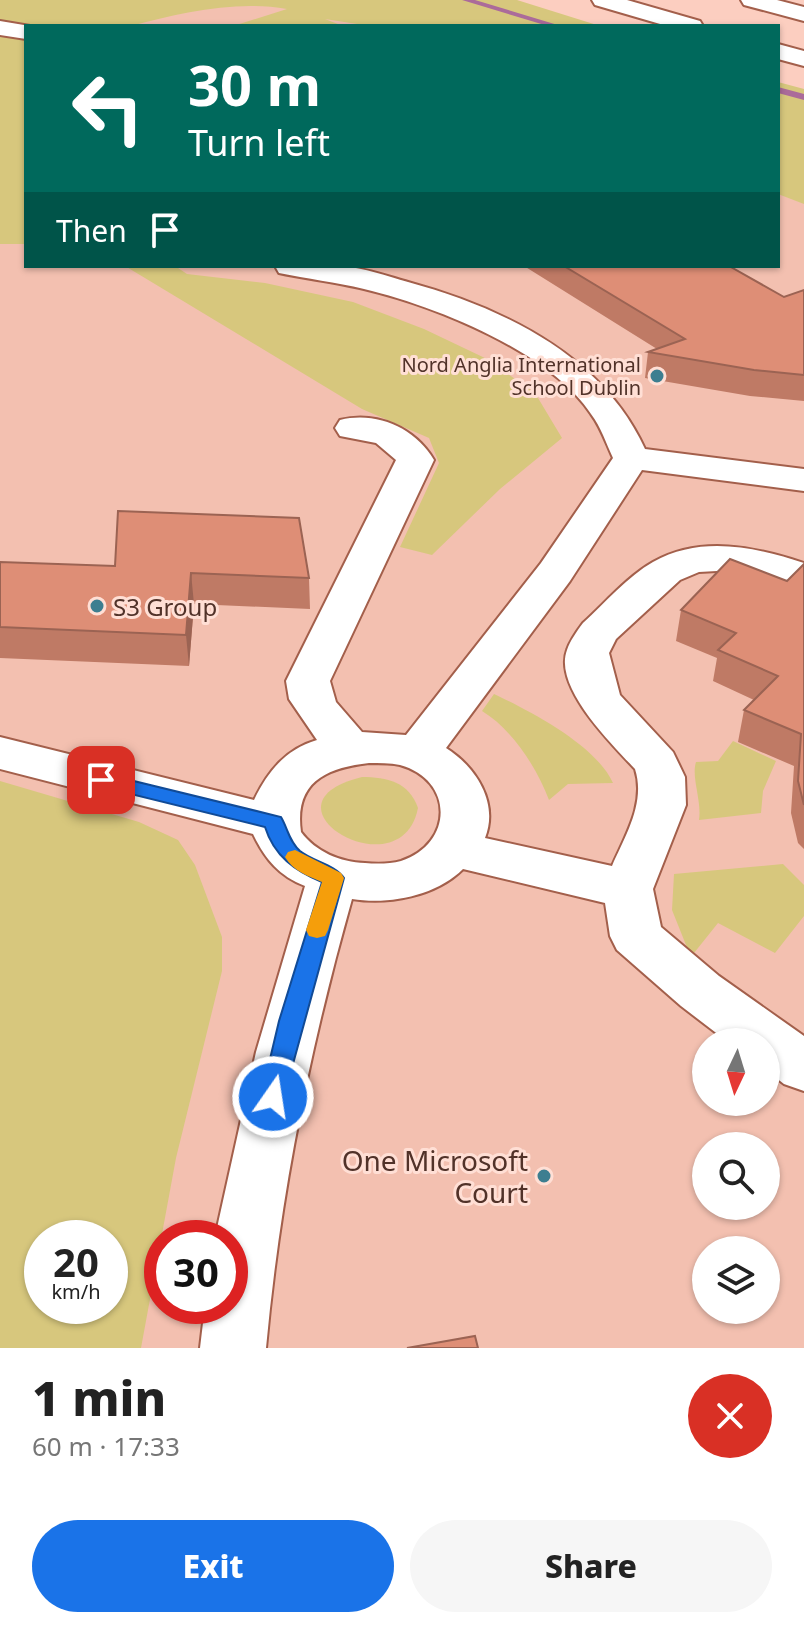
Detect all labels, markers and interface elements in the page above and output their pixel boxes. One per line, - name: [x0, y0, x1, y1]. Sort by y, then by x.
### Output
- text: 30 m: [188, 46, 321, 122]
- icon: left: [56, 56, 160, 160]
- text: Turn left: [188, 118, 330, 167]
- icon: arrive: [143, 208, 187, 252]
- text: Then: [56, 210, 127, 251]
- place label: Nord Anglia International School Dublin: [401, 351, 641, 401]
- marker: Nord Anglia International School Dublin: [648, 367, 666, 385]
- place label: S3 Group: [113, 590, 217, 623]
- marker: S3 Group: [88, 597, 106, 615]
- pin: [67, 746, 135, 814]
- icon: arrive: [79, 758, 123, 802]
- north arrow: [692, 1028, 780, 1116]
- map controls: [692, 1028, 780, 1324]
- position arrow: [231, 1055, 315, 1139]
- button: search: [692, 1132, 780, 1220]
- place label: One Microsoft Court: [342, 1141, 528, 1211]
- marker: One Microsoft Court: [535, 1167, 553, 1185]
- speed limit sign: 30: [144, 1220, 248, 1324]
- text: 20: [53, 1234, 99, 1289]
- button: layers: [692, 1236, 780, 1324]
- text: km/h: [51, 1278, 101, 1305]
- text: 1 min: [32, 1365, 166, 1430]
- button: close: [688, 1374, 772, 1458]
- text: 60 m · 17:33: [32, 1428, 180, 1464]
- button: Exit: [32, 1520, 394, 1612]
- button: Share: [410, 1520, 772, 1612]

